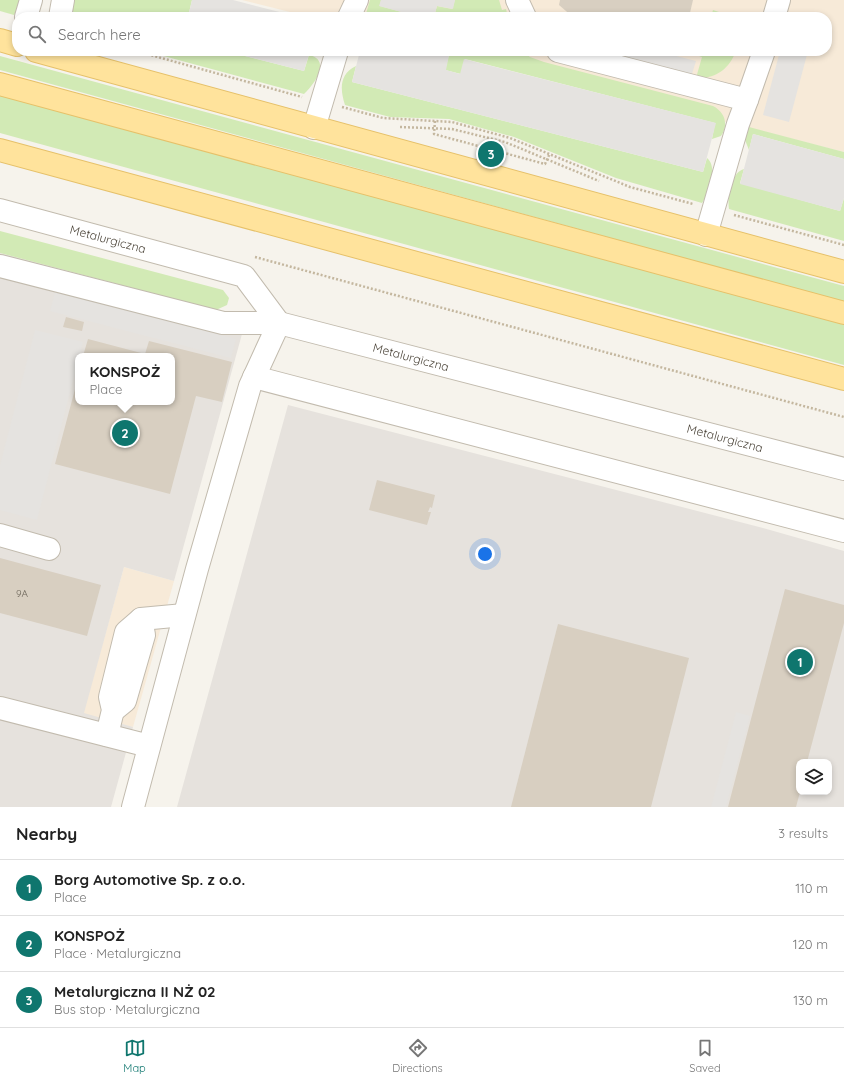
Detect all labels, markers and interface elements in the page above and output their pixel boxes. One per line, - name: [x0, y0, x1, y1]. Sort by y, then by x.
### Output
- search box: [12, 12, 832, 56]
- icon: search: [26, 23, 48, 45]
- text: Search here: [58, 25, 141, 44]
- pin: 3: [478, 139, 504, 169]
- street label: Metalurgiczna: [68, 222, 148, 256]
- street label: Metalurgiczna: [371, 340, 451, 374]
- popup: [75, 353, 175, 405]
- text: KONSPOŻ: [90, 362, 160, 381]
- text: Place: [90, 381, 122, 397]
- pin: 2: [112, 418, 138, 448]
- street label: Metalurgiczna: [685, 421, 765, 455]
- your location: [475, 544, 495, 564]
- house number: 9A: [16, 587, 29, 600]
- pin: 1: [787, 647, 813, 677]
- map controls: [796, 759, 832, 795]
- button: layers: [796, 759, 832, 795]
- text: Nearby: [16, 823, 77, 844]
- text: 3 results: [778, 825, 828, 841]
- text: Borg Automotive Sp. z o.o.: [54, 870, 245, 889]
- text: 1: [26, 880, 32, 896]
- text: 110 m: [795, 880, 828, 896]
- text: Place: [54, 889, 87, 905]
- text: KONSPOŻ: [54, 926, 125, 945]
- text: 2: [25, 936, 33, 952]
- text: 120 m: [793, 936, 828, 952]
- text: Place · Metalurgiczna: [54, 945, 181, 961]
- text: Metalurgiczna II NŻ 02: [54, 982, 216, 1001]
- text: 3: [26, 992, 32, 1008]
- text: 130 m: [793, 992, 828, 1008]
- text: Bus stop · Metalurgiczna: [54, 1001, 200, 1017]
- tab: Map: [123, 1037, 146, 1075]
- tab: Directions: [392, 1037, 443, 1075]
- tab: Saved: [689, 1037, 721, 1075]

